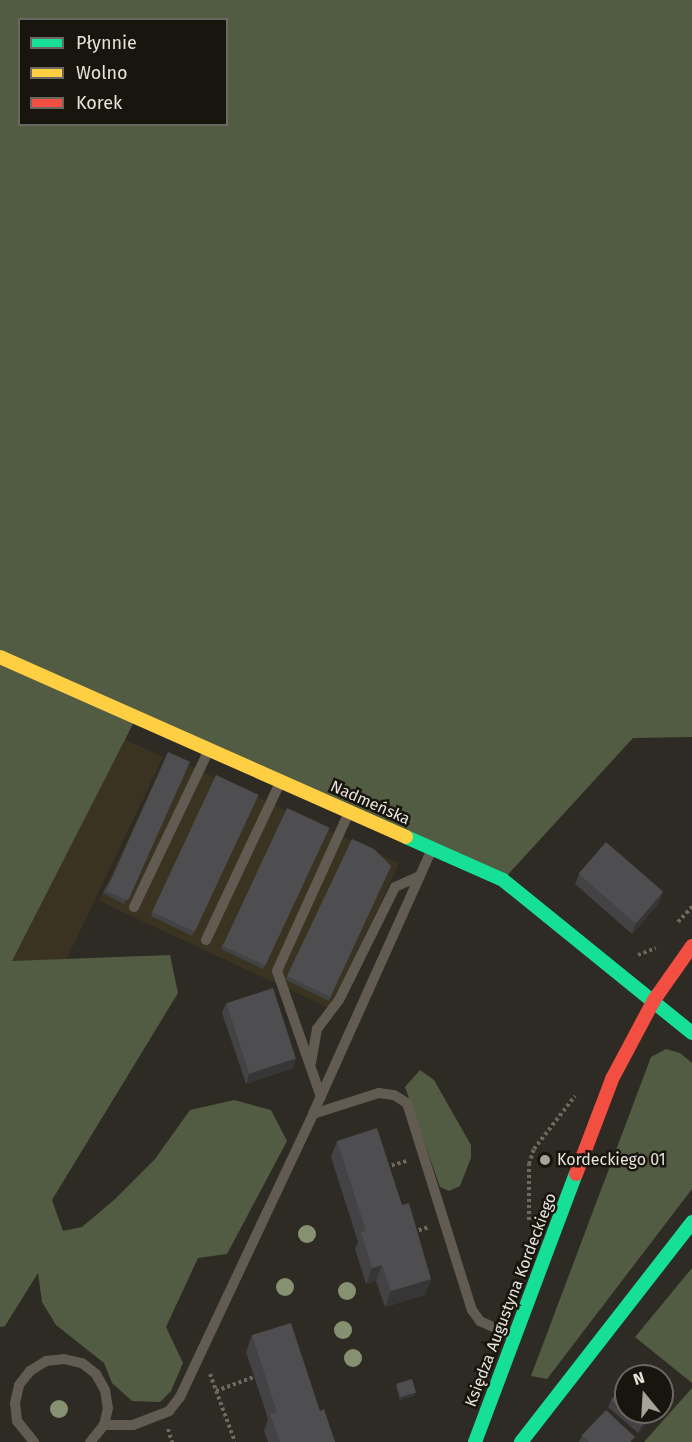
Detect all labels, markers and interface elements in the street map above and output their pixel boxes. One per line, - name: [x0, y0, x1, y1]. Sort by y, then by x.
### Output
- legend: [18, 18, 228, 126]
- text: Płynnie: [76, 32, 137, 54]
- text: Wolno: [76, 62, 128, 84]
- text: Korek: [76, 92, 122, 114]
- street label: Nadmeńska: [327, 777, 413, 829]
- place label: Kordeckiego 01: [557, 1150, 666, 1170]
- marker: Kordeckiego 01: [538, 1153, 552, 1167]
- street label: Księdza Augustyna Kordeckiego: [461, 1190, 561, 1410]
- north arrow: [614, 1364, 674, 1424]
- text: N: [631, 1368, 647, 1389]

